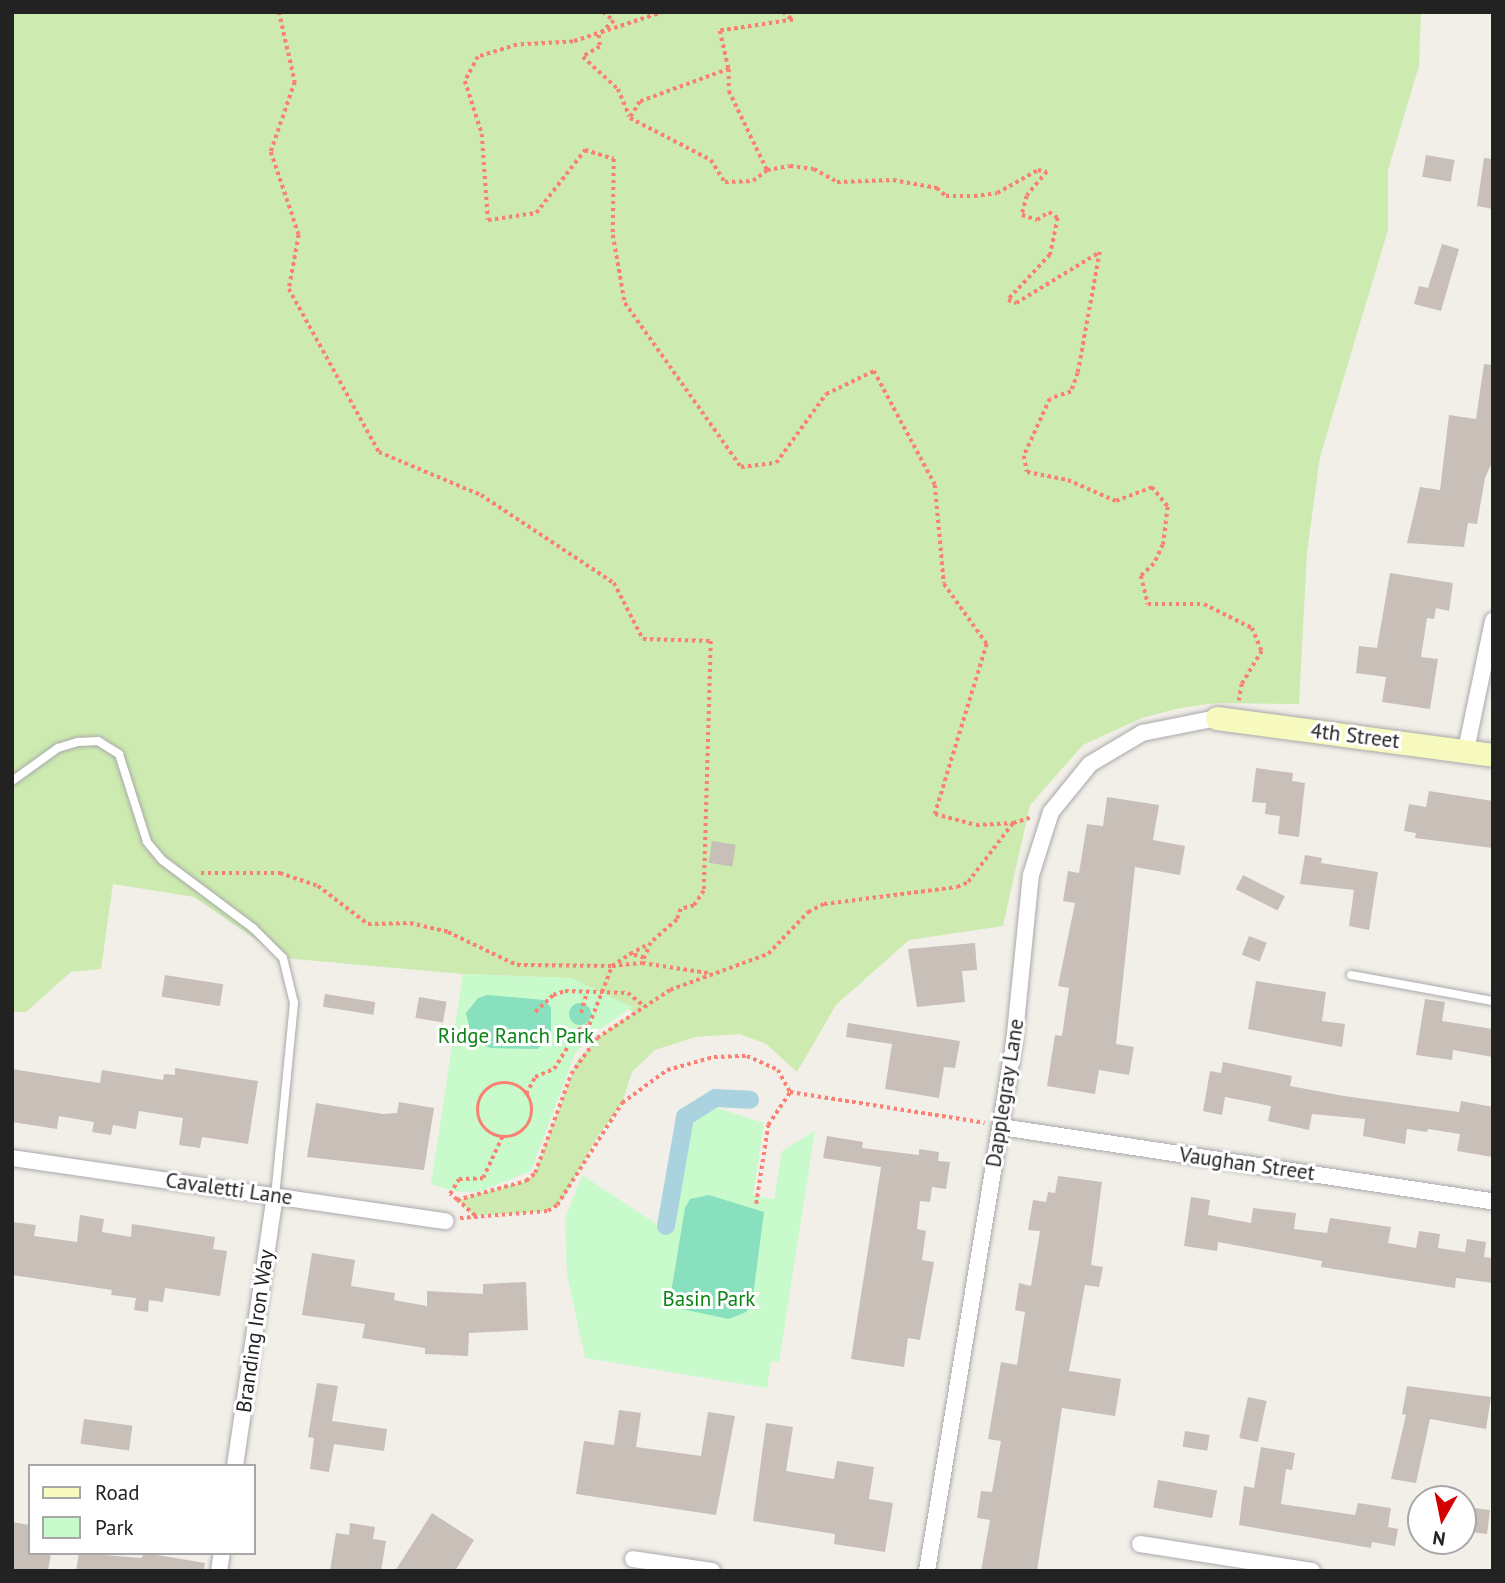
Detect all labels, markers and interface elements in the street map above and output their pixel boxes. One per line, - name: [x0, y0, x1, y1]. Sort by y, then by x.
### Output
- street label: 4th Street: [1309, 718, 1401, 754]
- street label: Dapplegray Lane: [981, 1017, 1029, 1169]
- park label: Ridge Ranch Park: [438, 1023, 594, 1049]
- street label: Vaughan Street: [1178, 1142, 1316, 1186]
- street label: Cavaletti Lane: [164, 1168, 294, 1210]
- street label: Branding Iron Way: [231, 1248, 279, 1414]
- park label: Basin Park: [663, 1286, 755, 1312]
- legend: [28, 1464, 256, 1555]
- text: Road: [95, 1479, 139, 1506]
- north arrow: [1407, 1485, 1477, 1555]
- text: Park: [95, 1514, 134, 1541]
- text: N: [1431, 1526, 1447, 1552]

